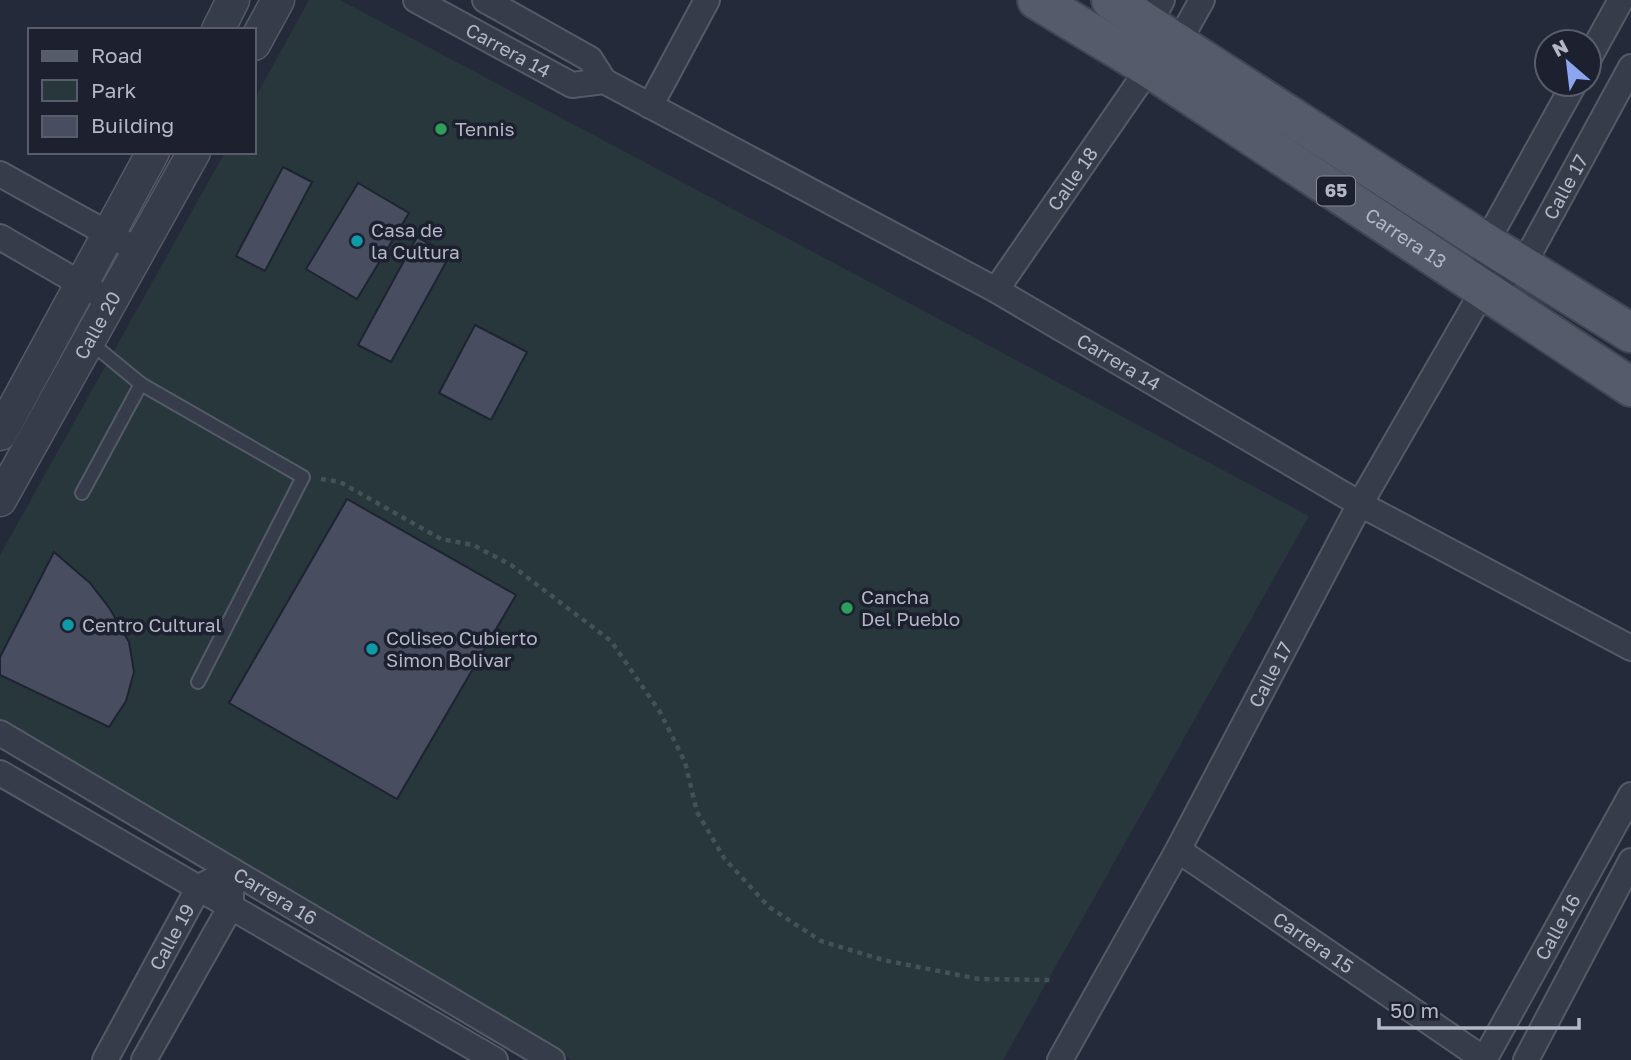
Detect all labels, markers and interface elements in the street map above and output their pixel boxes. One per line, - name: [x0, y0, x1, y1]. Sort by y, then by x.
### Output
- street label: Carrera 14: [462, 17, 555, 82]
- legend: [28, 28, 256, 154]
- north arrow: [1533, 28, 1603, 98]
- text: N: [1548, 34, 1572, 61]
- text: Road: [91, 42, 142, 68]
- text: Park: [91, 77, 137, 103]
- text: Building: [91, 112, 174, 138]
- place label: Tennis: [455, 117, 515, 140]
- marker: Tennis: [433, 121, 449, 137]
- street label: Calle 18: [1042, 142, 1102, 215]
- street label: Calle 17: [1538, 150, 1592, 223]
- road number: 65: [1317, 176, 1355, 206]
- street label: Carrera 13: [1361, 202, 1451, 273]
- place label: Casa de la Cultura: [371, 218, 460, 263]
- marker: Casa de la Cultura: [349, 233, 365, 249]
- street label: Calle 20: [69, 287, 125, 363]
- street label: Carrera 14: [1073, 328, 1165, 395]
- place label: Cancha Del Pueblo: [861, 585, 960, 630]
- marker: Cancha Del Pueblo: [839, 600, 855, 616]
- place label: Centro Cultural: [82, 613, 222, 636]
- marker: Centro Cultural: [60, 617, 76, 633]
- place label: Coliseo Cubierto Simon Bolivar: [386, 626, 538, 671]
- street label: Calle 17: [1243, 638, 1296, 711]
- marker: Coliseo Cubierto Simon Bolivar: [364, 641, 380, 657]
- street label: Carrera 16: [230, 862, 321, 929]
- street label: Calle 16: [1530, 890, 1585, 964]
- street label: Calle 19: [144, 900, 199, 974]
- street label: Carrera 15: [1269, 907, 1358, 978]
- scale bar: [1379, 986, 1578, 1030]
- text: 50 m: [1390, 997, 1439, 1023]

